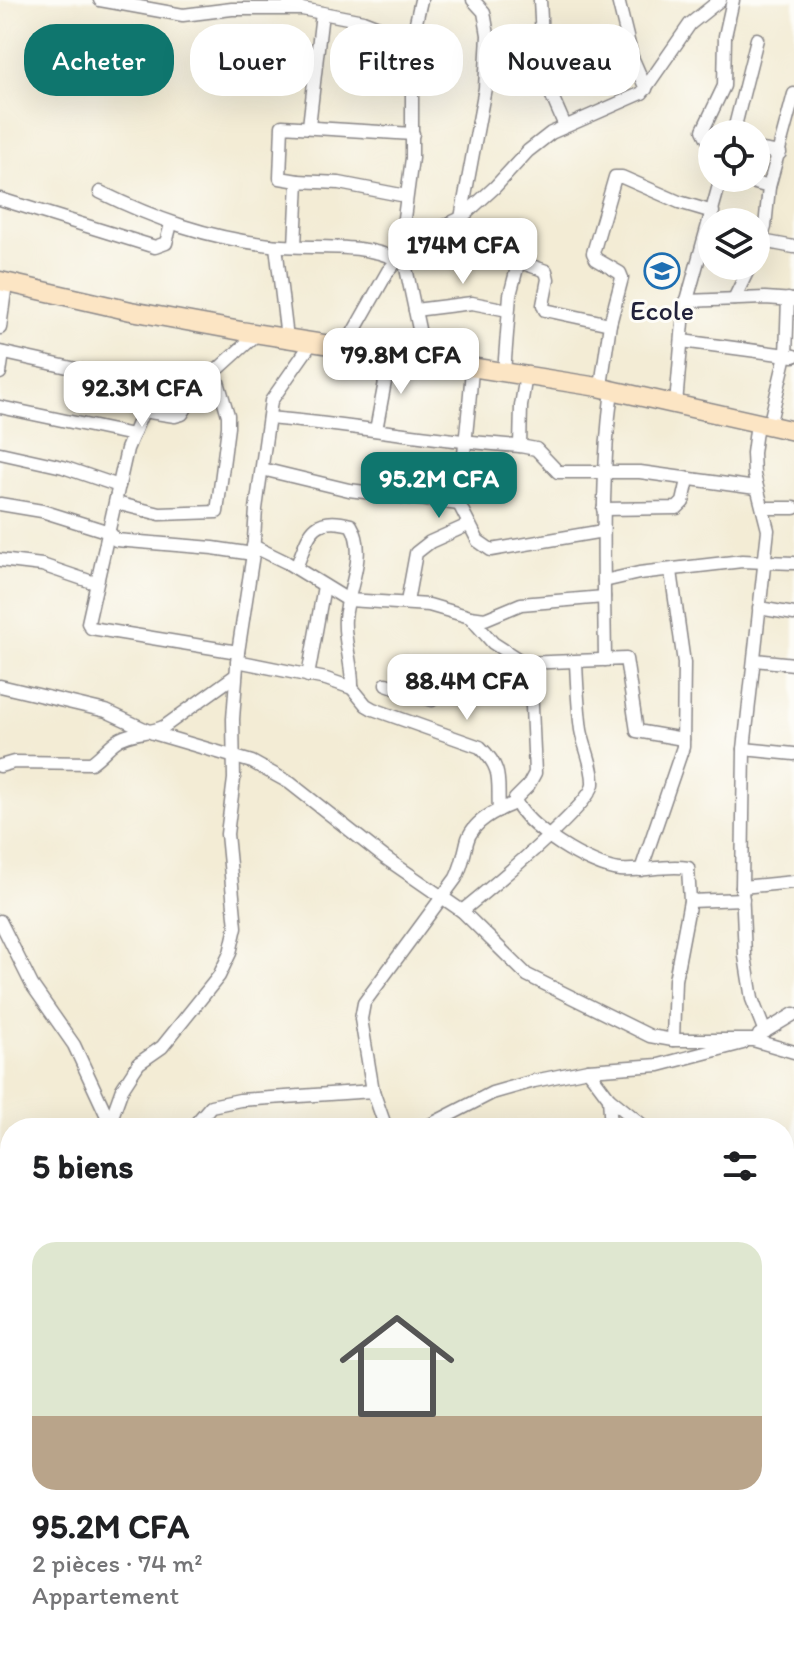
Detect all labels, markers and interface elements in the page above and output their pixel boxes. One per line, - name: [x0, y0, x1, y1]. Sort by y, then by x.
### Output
- chip: Acheter: [24, 24, 174, 96]
- chip: Louer: [190, 24, 314, 96]
- chip: Filtres: [330, 24, 463, 96]
- chip: Nouveau: [479, 24, 640, 96]
- map controls: [698, 120, 770, 280]
- button: locate: [698, 120, 770, 192]
- button: layers: [698, 208, 770, 280]
- pin: 174M CFA: [380, 218, 546, 286]
- text: 174M CFA: [406, 228, 520, 260]
- school or university icon: Ecole: [643, 252, 681, 290]
- place label: Ecole: [630, 293, 694, 327]
- pin: 79.8M CFA: [309, 328, 493, 396]
- text: 79.8M CFA: [341, 338, 461, 370]
- pin: 92.3M CFA: [50, 361, 234, 429]
- text: 92.3M CFA: [82, 371, 202, 403]
- pin: 95.2M CFA: [347, 452, 531, 520]
- text: 95.2M CFA: [379, 462, 499, 494]
- pin: 88.4M CFA: [375, 654, 559, 722]
- text: 88.4M CFA: [405, 664, 529, 696]
- icon: filters: [718, 1144, 762, 1188]
- text: 5 biens: [32, 1146, 133, 1187]
- icon: home: [325, 1294, 469, 1438]
- text: 95.2M CFA: [32, 1506, 189, 1547]
- text: 2 pièces · 74 m²: [32, 1547, 203, 1579]
- text: Appartement: [32, 1579, 179, 1611]

